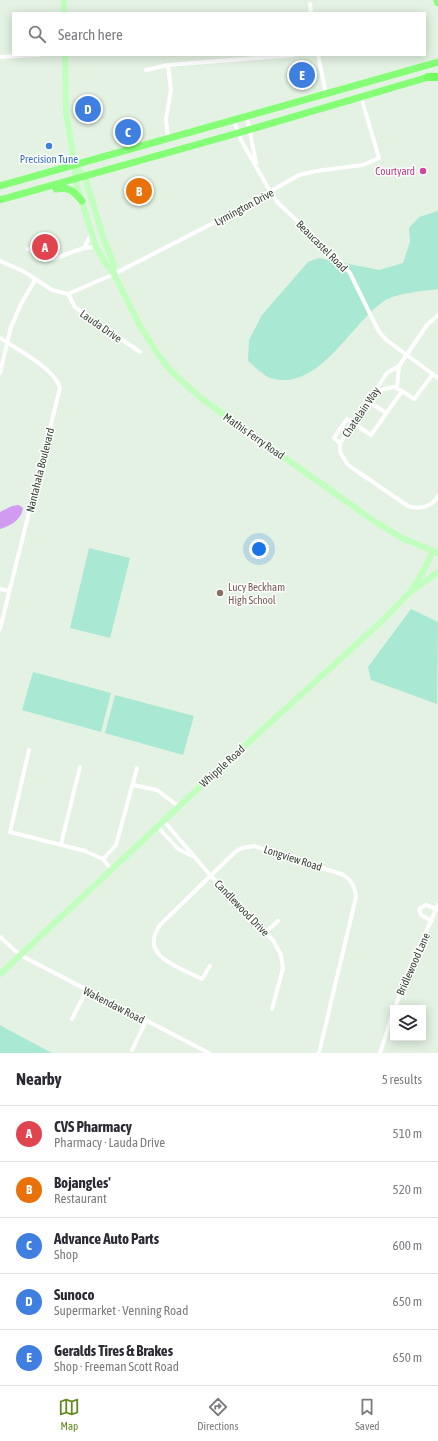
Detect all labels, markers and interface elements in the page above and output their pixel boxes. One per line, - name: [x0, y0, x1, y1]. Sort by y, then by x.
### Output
- search box: [12, 12, 426, 56]
- icon: search: [26, 23, 48, 45]
- text: Search here: [58, 26, 123, 43]
- pin: E: [289, 60, 315, 90]
- pin: D: [75, 94, 101, 124]
- pin: C: [115, 117, 141, 147]
- marker: Precision Tune: [44, 141, 54, 151]
- place label: Precision Tune: [20, 153, 78, 165]
- place label: Courtyard: [375, 165, 415, 177]
- marker: Courtyard: [418, 166, 428, 176]
- pin: B: [126, 176, 152, 206]
- street label: Lymington Drive: [212, 186, 276, 228]
- street label: Beaucastel Road: [294, 218, 350, 274]
- pin: A: [32, 232, 58, 262]
- street label: Lauda Drive: [78, 307, 124, 345]
- street label: Chatelain Way: [340, 384, 382, 439]
- street label: Mathis Ferry Road: [221, 411, 287, 461]
- street label: Nantahala Boulevard: [24, 427, 56, 513]
- your location: [249, 539, 269, 559]
- place label: Lucy Beckham High School: [228, 581, 285, 606]
- marker: Lucy Beckham High School: [215, 588, 225, 598]
- street label: Whipple Road: [197, 743, 247, 789]
- street label: Longview Road: [262, 843, 324, 873]
- street label: Candlewood Drive: [212, 878, 272, 938]
- street label: Bridlewood Lane: [394, 931, 432, 997]
- street label: Wakendaw Road: [81, 984, 147, 1026]
- map controls: [390, 1005, 426, 1041]
- button: layers: [390, 1005, 426, 1041]
- text: Nearby: [16, 1069, 62, 1089]
- text: 5 results: [382, 1072, 422, 1087]
- text: CVS Pharmacy: [54, 1118, 132, 1135]
- text: A: [26, 1126, 32, 1141]
- text: 510 m: [393, 1126, 422, 1141]
- text: Pharmacy · Lauda Drive: [54, 1135, 165, 1150]
- text: Bojangles': [54, 1174, 111, 1191]
- text: B: [26, 1182, 32, 1197]
- text: 520 m: [393, 1182, 422, 1197]
- text: Restaurant: [54, 1191, 107, 1206]
- text: Advance Auto Parts: [54, 1230, 159, 1247]
- text: C: [26, 1238, 32, 1253]
- text: 600 m: [393, 1238, 422, 1253]
- text: Shop: [54, 1247, 78, 1262]
- text: Sunoco: [54, 1286, 94, 1303]
- text: D: [25, 1294, 33, 1309]
- text: 650 m: [393, 1294, 422, 1309]
- text: Supermarket · Venning Road: [54, 1303, 188, 1318]
- text: Geralds Tires & Brakes: [54, 1342, 173, 1359]
- text: E: [26, 1350, 32, 1365]
- text: 650 m: [393, 1350, 422, 1365]
- text: Shop · Freeman Scott Road: [54, 1359, 179, 1374]
- tab: Map: [58, 1396, 80, 1432]
- tab: Directions: [197, 1396, 238, 1432]
- tab: Saved: [355, 1396, 380, 1432]

